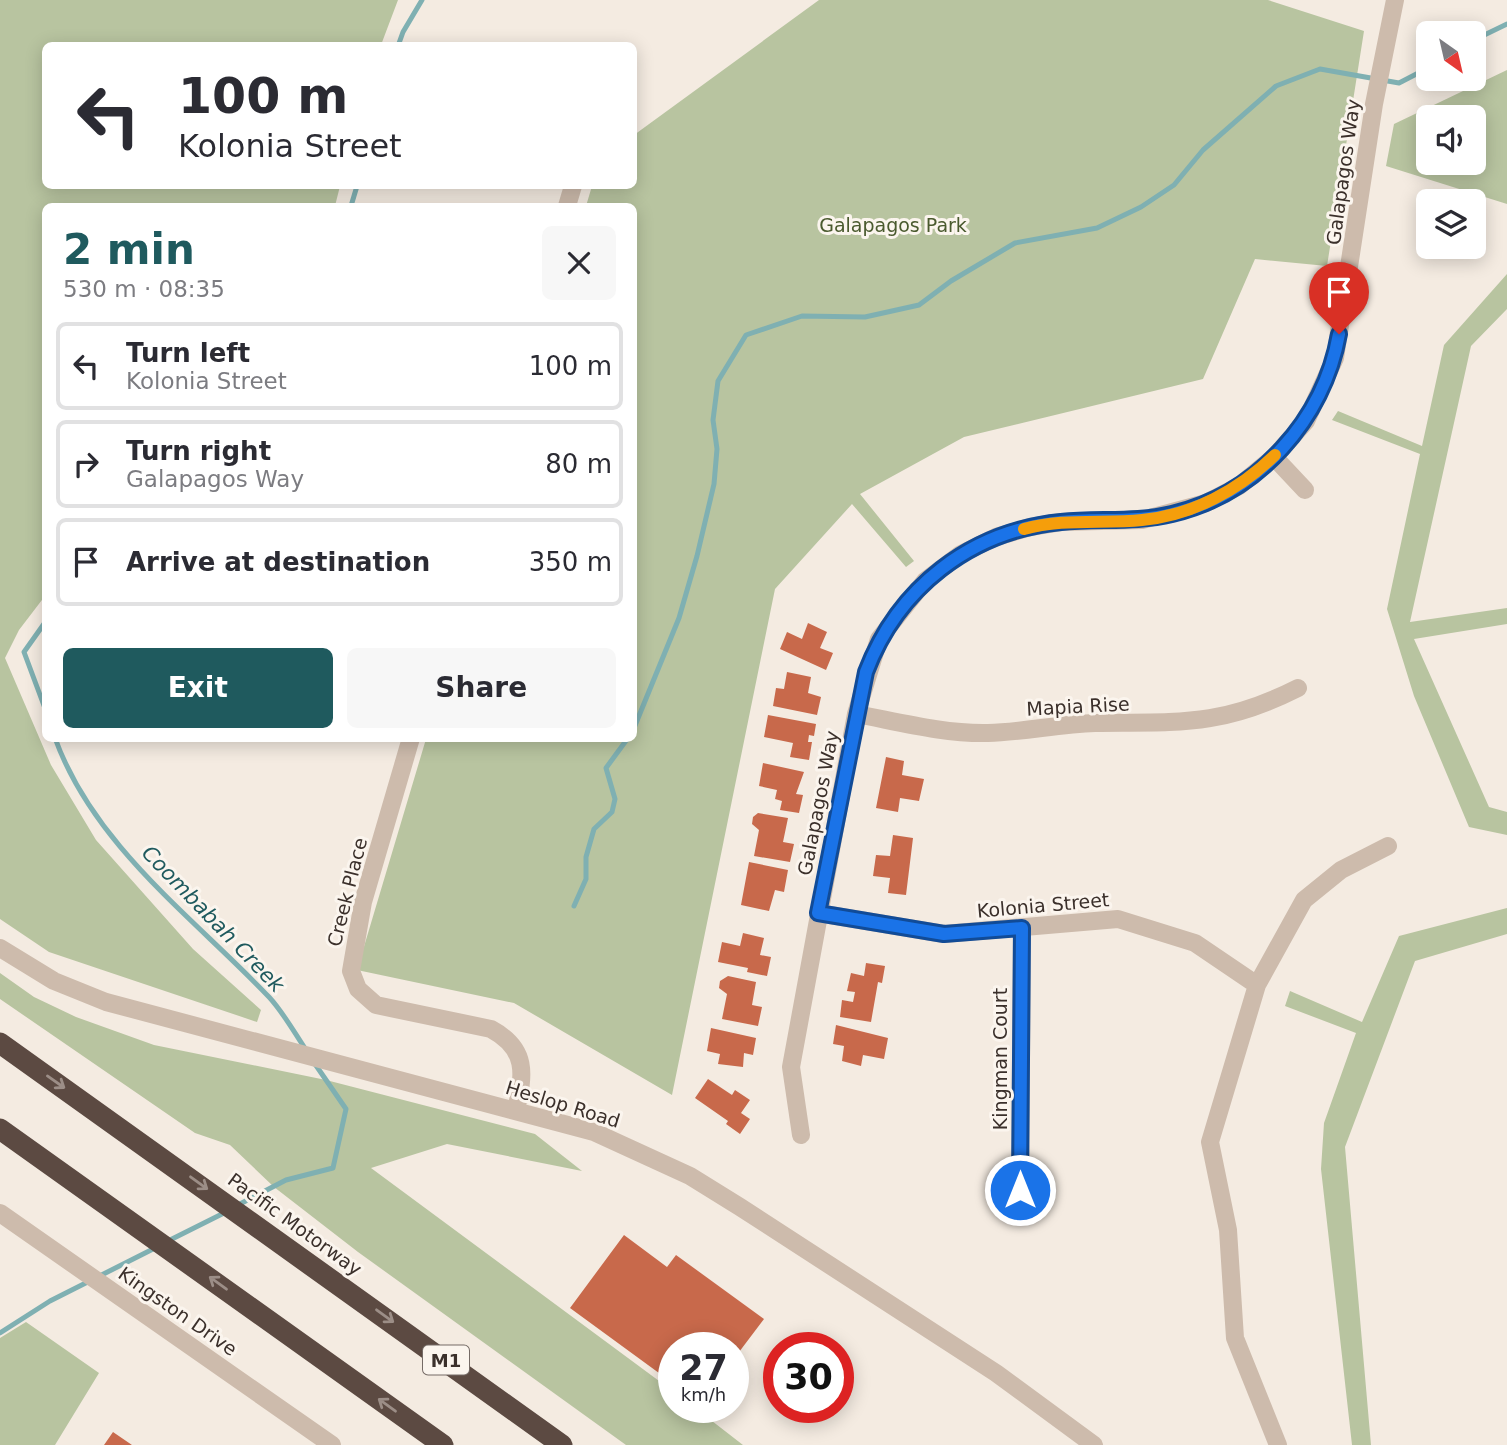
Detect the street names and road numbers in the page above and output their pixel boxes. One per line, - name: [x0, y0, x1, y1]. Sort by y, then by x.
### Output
- street label: Galapagos Way: [1322, 98, 1364, 246]
- street label: Mapia Rise: [1026, 692, 1130, 720]
- street label: Galapagos Way: [793, 729, 843, 877]
- street label: Creek Place: [323, 835, 371, 949]
- street label: Kolonia Street: [976, 888, 1110, 922]
- street label: Kingman Court: [989, 988, 1011, 1130]
- street label: Heslop Road: [503, 1076, 623, 1132]
- street label: Pacific Motorway: [224, 1168, 366, 1280]
- street label: Kingston Drive: [115, 1262, 241, 1360]
- road number: M1: [423, 1345, 469, 1374]

